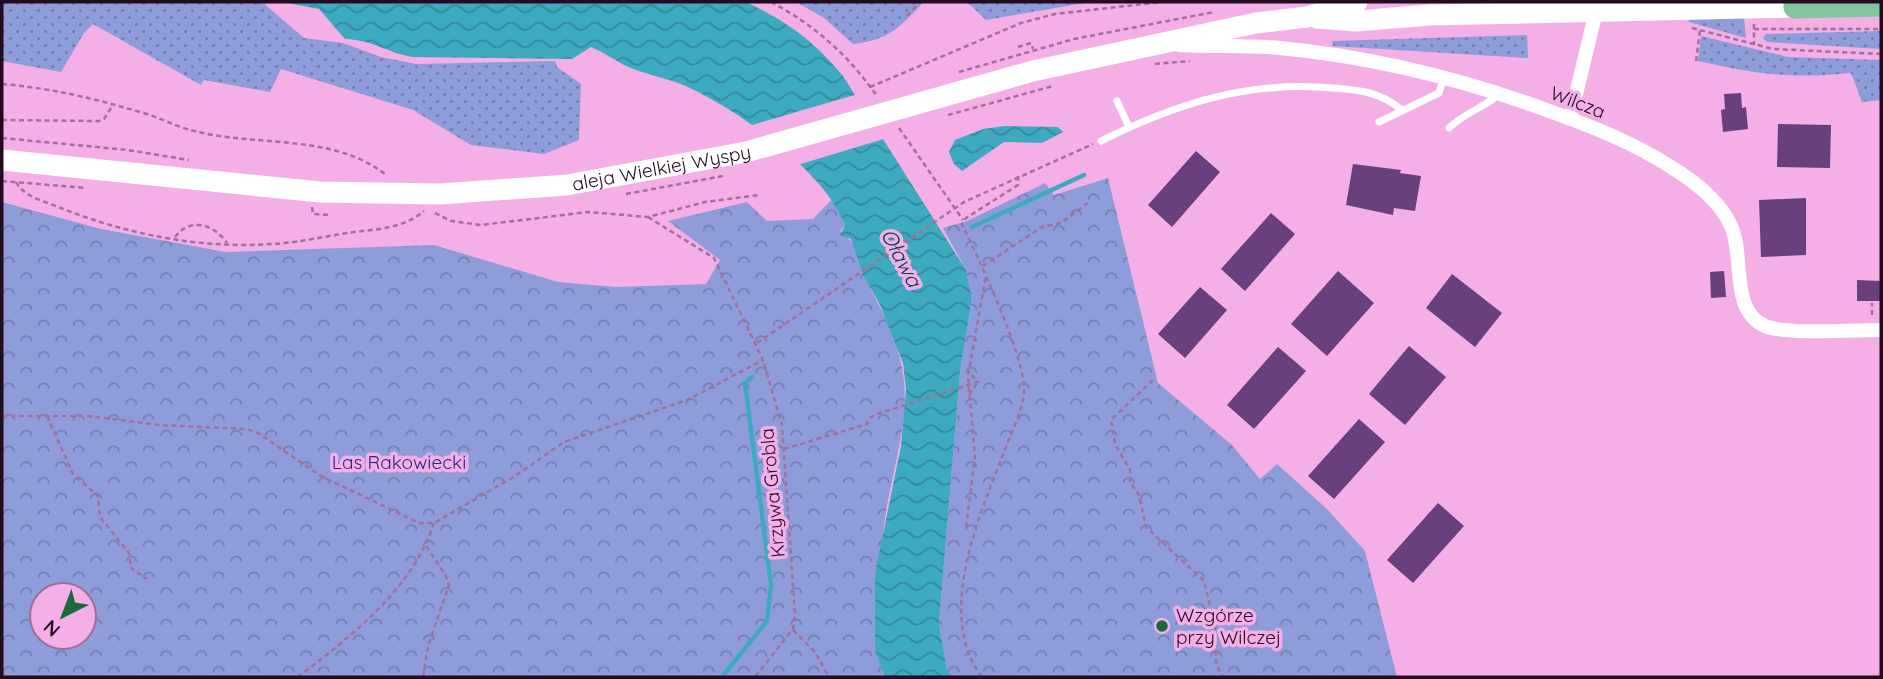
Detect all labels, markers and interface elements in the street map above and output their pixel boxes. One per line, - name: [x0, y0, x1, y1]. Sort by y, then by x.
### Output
- street label: Wilcza: [1547, 81, 1609, 123]
- street label: aleja Wielkiej Wyspy: [570, 139, 753, 196]
- water label: Oława: [876, 224, 929, 292]
- street label: Krzywa Grobla: [754, 427, 790, 559]
- park label: Las Rakowiecki: [332, 450, 466, 474]
- north arrow: [28, 581, 98, 651]
- place label: Wzgórze przy Wilczej: [1176, 603, 1281, 649]
- text: N: [38, 615, 65, 642]
- marker: Wzgórze przy Wilczej: [1154, 618, 1170, 634]

